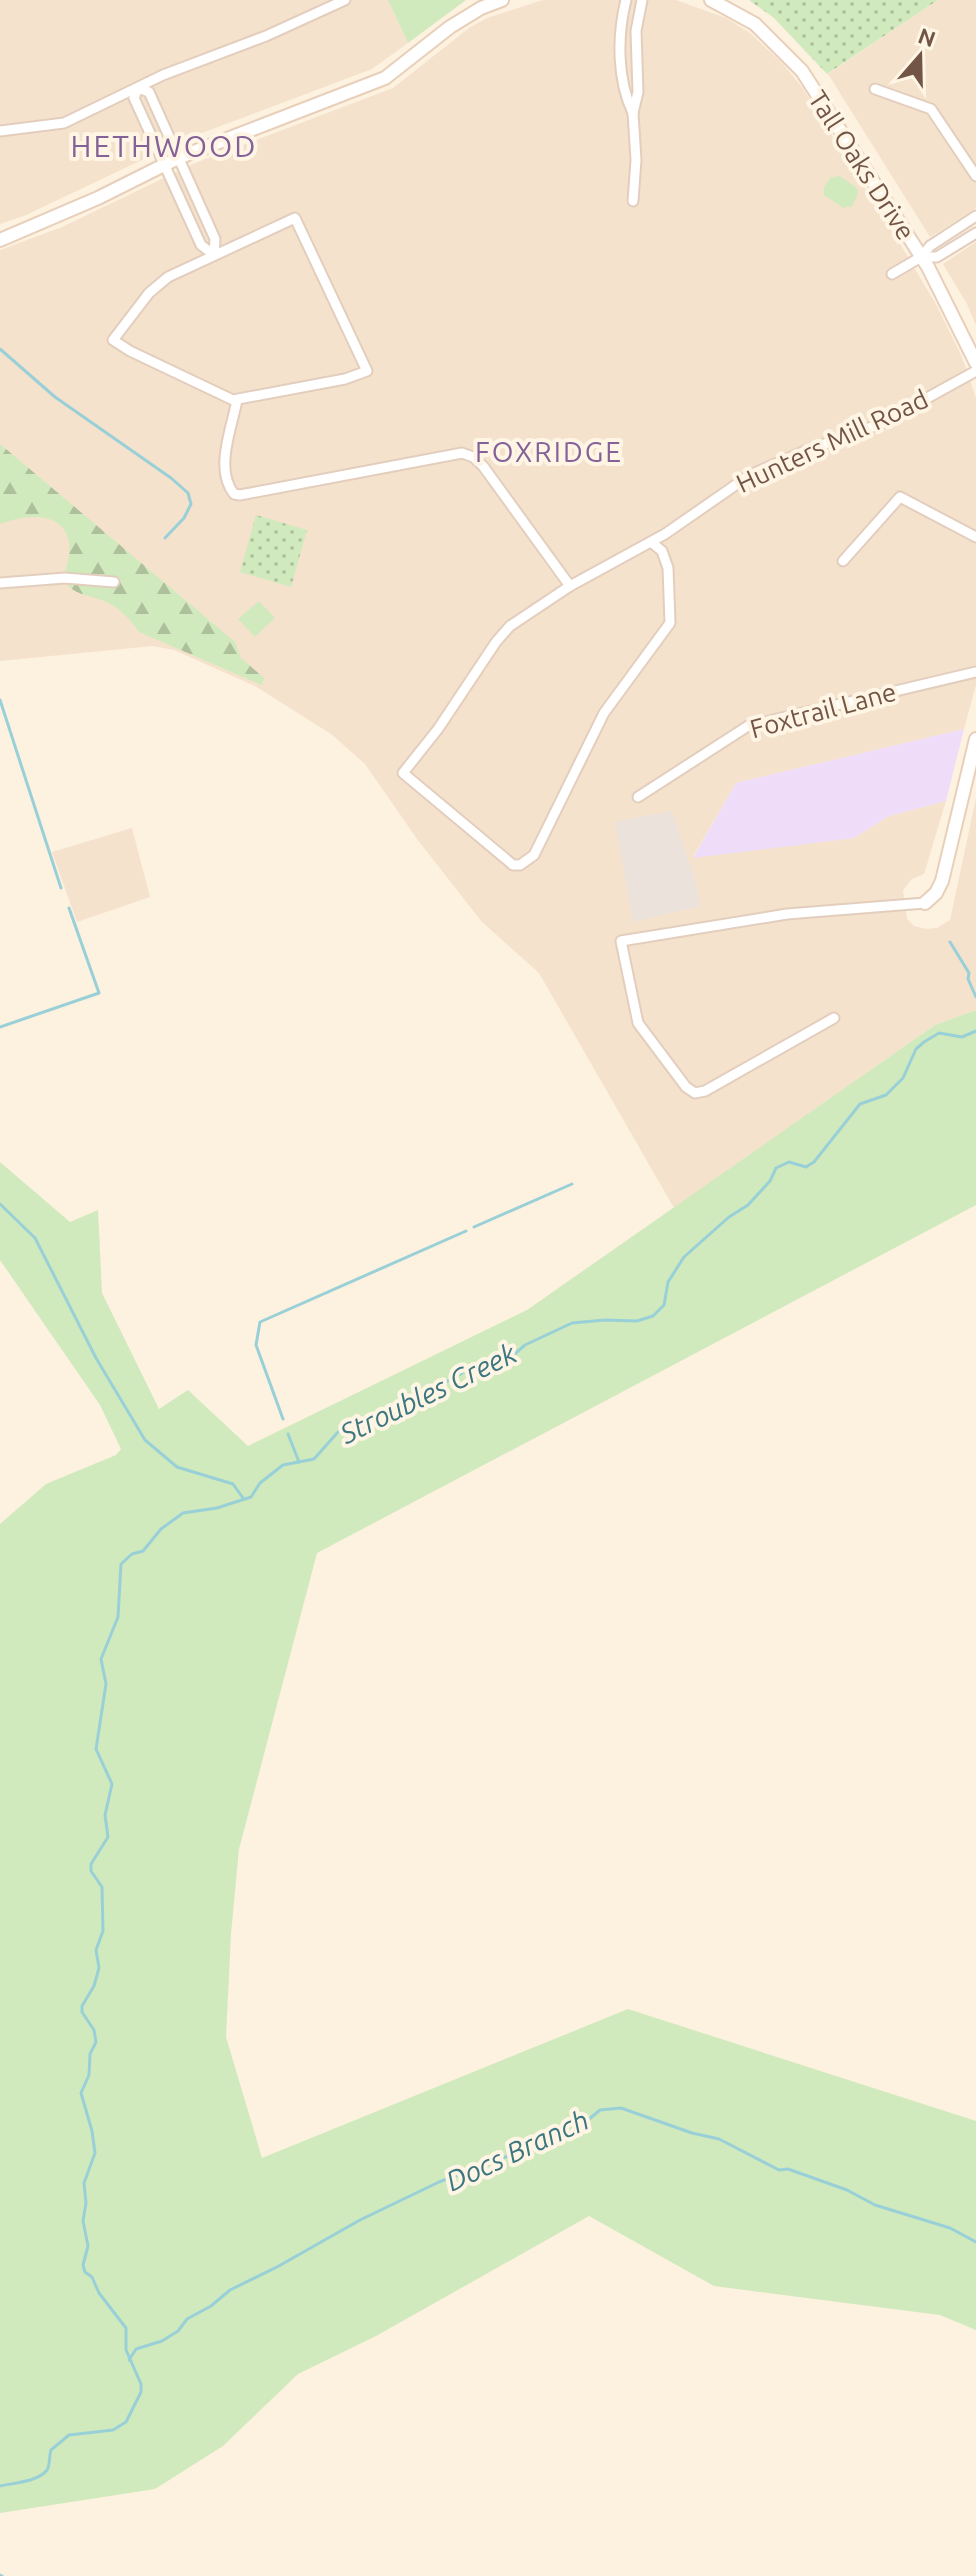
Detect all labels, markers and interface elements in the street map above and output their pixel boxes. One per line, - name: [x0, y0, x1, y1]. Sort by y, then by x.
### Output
- north arrow: [880, 16, 960, 96]
- text: N: [915, 22, 939, 51]
- street label: Tall Oaks Drive: [803, 85, 921, 245]
- district label: HETHWOOD: [71, 129, 257, 163]
- street label: Hunters Mill Road: [732, 384, 932, 498]
- district label: FOXRIDGE: [475, 436, 623, 467]
- street label: Foxtrail Lane: [747, 677, 899, 743]
- water label: Stroubles Creek: [334, 1337, 522, 1449]
- water label: Docs Branch: [441, 2103, 593, 2197]

